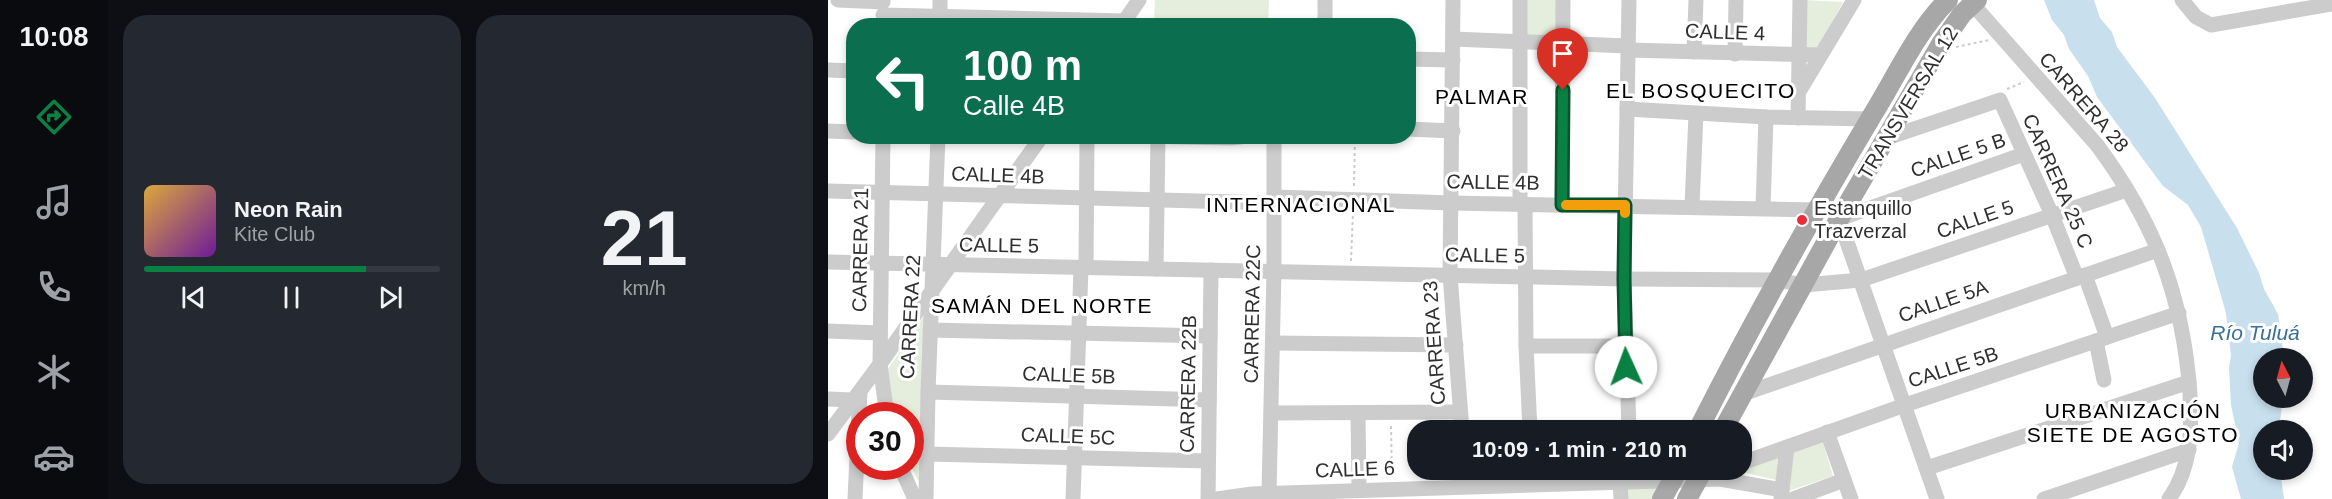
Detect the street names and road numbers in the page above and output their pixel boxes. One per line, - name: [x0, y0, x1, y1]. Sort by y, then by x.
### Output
- street label: CALLE 4: [1685, 20, 1765, 44]
- street label: TRANSVERSAL 12: [1854, 23, 1962, 183]
- street label: CARRERA 28: [2035, 48, 2133, 156]
- street label: CARRERA 25 C: [2019, 111, 2097, 251]
- street label: CALLE 5 B: [1908, 128, 2008, 182]
- street label: CALLE 4B: [951, 162, 1045, 188]
- street label: CALLE 4B: [1446, 170, 1540, 194]
- street label: CARRERA 21: [848, 188, 872, 312]
- street label: CALLE 5: [1934, 196, 2016, 242]
- street label: CALLE 5: [959, 233, 1039, 257]
- street label: CALLE 5: [1445, 243, 1525, 267]
- street label: CARRERA 22C: [1240, 244, 1264, 384]
- street label: CARRERA 22: [896, 254, 924, 380]
- street label: CALLE 5A: [1895, 275, 1991, 327]
- street label: CARRERA 23: [1419, 280, 1449, 406]
- street label: CARRERA 22B: [1176, 315, 1200, 453]
- street label: CALLE 5B: [1905, 342, 2001, 392]
- street label: CALLE 5B: [1022, 362, 1116, 388]
- street label: CALLE 5C: [1020, 423, 1116, 449]
- street label: CALLE 6: [1315, 457, 1395, 481]

